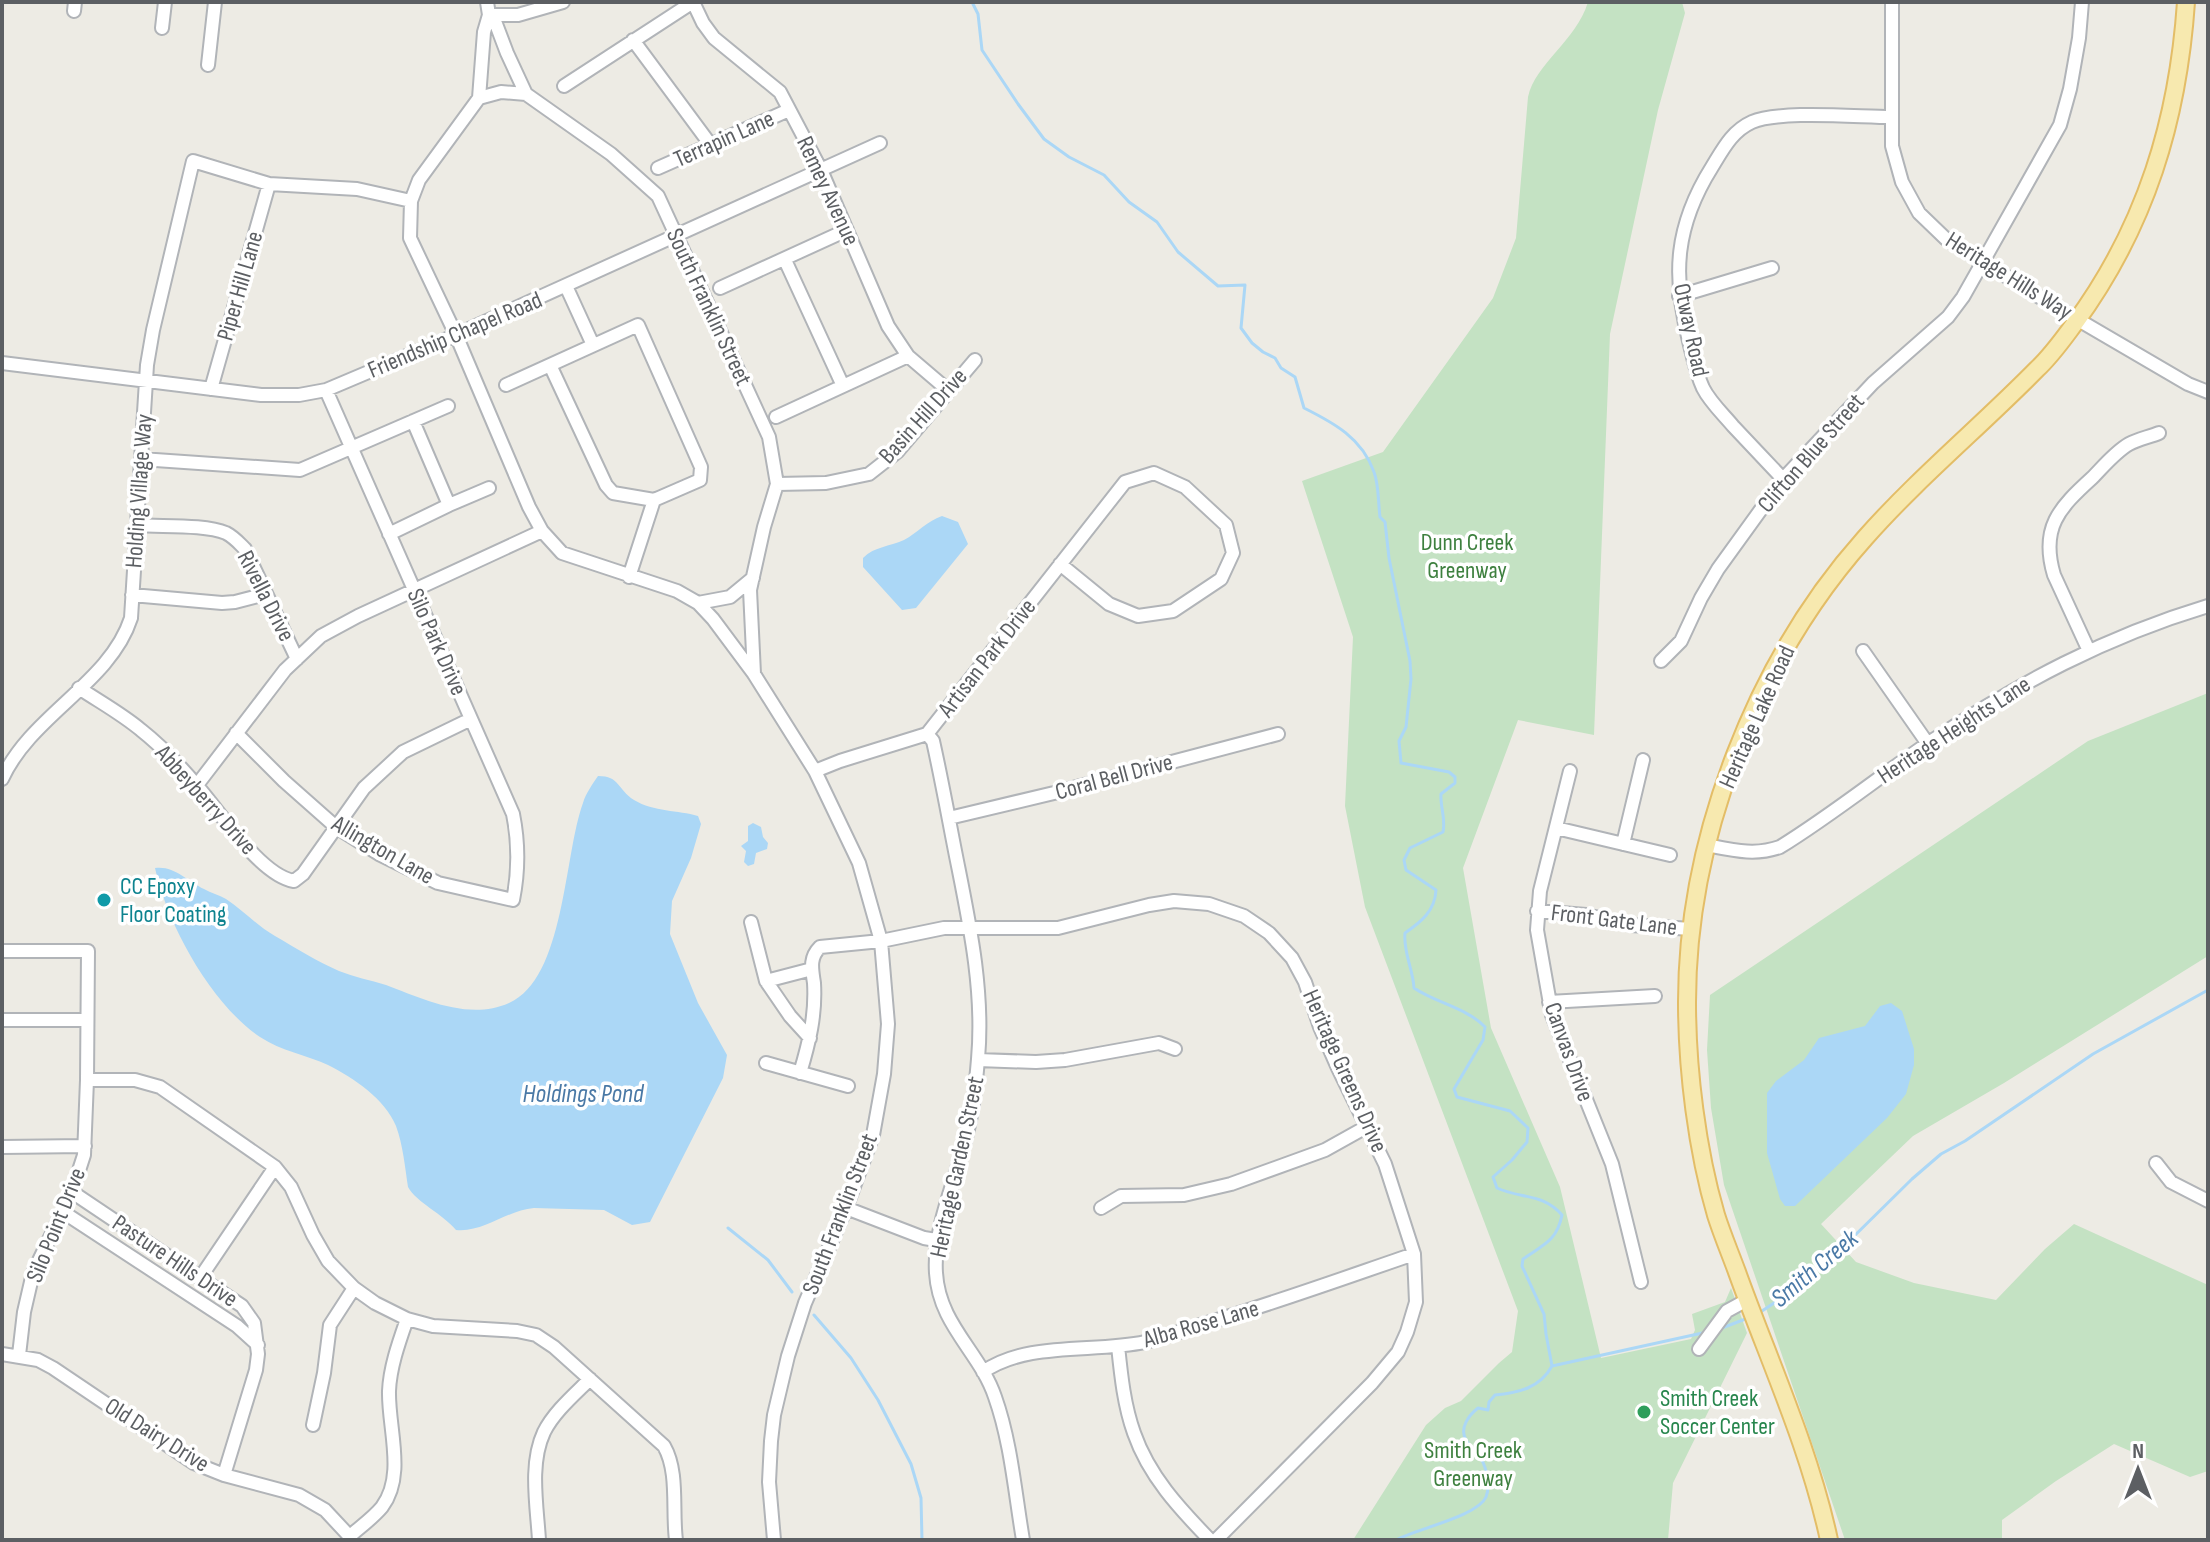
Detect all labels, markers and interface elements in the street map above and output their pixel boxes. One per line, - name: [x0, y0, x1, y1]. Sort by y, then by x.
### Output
- street label: Terrapin Lane: [669, 104, 779, 174]
- street label: Remey Avenue: [790, 132, 866, 250]
- street label: South Franklin Street: [660, 224, 758, 390]
- street label: Heritage Hills Way: [1940, 226, 2078, 326]
- street label: Piper Hill Lane: [211, 228, 269, 344]
- street label: Otway Road: [1667, 281, 1715, 379]
- street label: Friendship Chapel Road: [364, 285, 546, 385]
- street label: Basin Hill Drive: [873, 362, 973, 470]
- street label: Clifton Blue Street: [1751, 387, 1871, 519]
- street label: Holding Village Way: [119, 413, 159, 569]
- park label: Dunn Creek Greenway: [1421, 528, 1513, 585]
- street label: Rivella Drive: [231, 546, 301, 646]
- street label: Silo Park Drive: [401, 584, 473, 700]
- street label: Artisan Park Drive: [931, 593, 1042, 724]
- street label: Heritage Lake Road: [1713, 641, 1801, 793]
- street label: Heritage Heights Lane: [1872, 670, 2036, 790]
- street label: Abbeyberry Drive: [148, 738, 263, 861]
- street label: Coral Bell Drive: [1052, 747, 1176, 807]
- street label: Allington Lane: [326, 809, 439, 891]
- place label: CC Epoxy Floor Coating: [120, 872, 226, 929]
- marker: CC Epoxy Floor Coating: [95, 891, 113, 909]
- street label: Front Gate Lane: [1549, 898, 1679, 942]
- street label: Heritage Greens Drive: [1296, 985, 1394, 1157]
- street label: Canvas Drive: [1538, 999, 1600, 1105]
- street label: Heritage Garden Street: [924, 1074, 990, 1260]
- water label: Holdings Pond: [522, 1079, 645, 1110]
- street label: South Franklin Street: [796, 1129, 884, 1299]
- street label: Silo Point Drive: [20, 1163, 92, 1287]
- street label: Pasture Hills Drive: [107, 1208, 243, 1314]
- water label: Smith Creek: [1765, 1223, 1866, 1314]
- street label: Alba Rose Lane: [1139, 1294, 1262, 1355]
- place label: Smith Creek Soccer Center: [1660, 1384, 1775, 1441]
- street label: Old Dairy Drive: [99, 1392, 215, 1478]
- marker: Smith Creek Soccer Center: [1635, 1403, 1653, 1421]
- north arrow: [2098, 1430, 2178, 1510]
- park label: Smith Creek Greenway: [1424, 1436, 1522, 1493]
- text: N: [2132, 1438, 2144, 1465]

